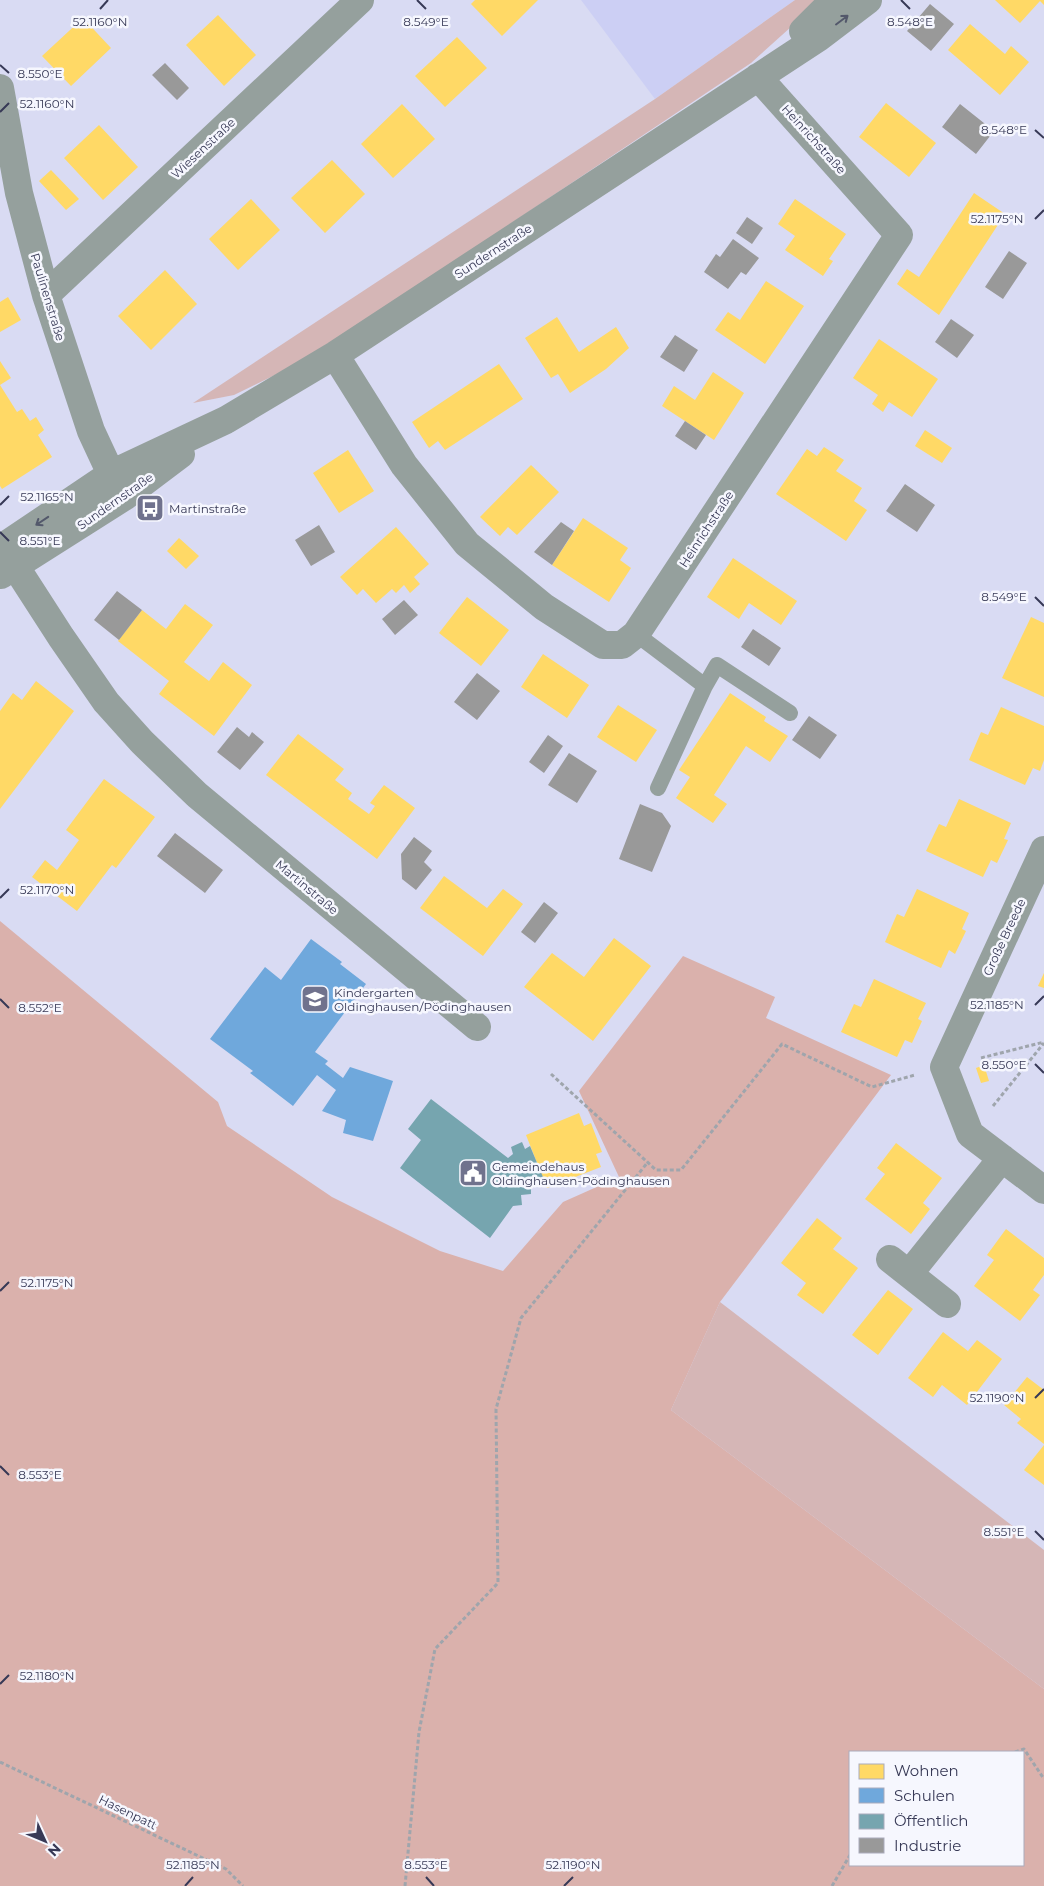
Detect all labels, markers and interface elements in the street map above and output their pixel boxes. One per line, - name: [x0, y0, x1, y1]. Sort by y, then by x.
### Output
- text: 52.1160°N: [73, 14, 127, 29]
- text: 8.549°E: [403, 14, 449, 29]
- one-way arrow: [835, 14, 848, 25]
- text: 8.548°E: [887, 14, 933, 29]
- text: 8.550°E: [18, 66, 62, 81]
- text: 52.1160°N: [20, 96, 74, 111]
- street label: Heinrichstraße: [779, 101, 849, 177]
- street label: Wiesenstraße: [168, 114, 238, 182]
- text: 8.548°E: [981, 122, 1027, 137]
- text: 52.1175°N: [971, 211, 1023, 226]
- street label: Sundernstraße: [452, 220, 534, 282]
- street label: Paulinenstraße: [28, 251, 68, 343]
- street label: Sundernstraße: [74, 469, 156, 533]
- street label: Heinrichstraße: [676, 488, 736, 570]
- text: 52.1165°N: [20, 489, 74, 504]
- bus stop icon: Martinstraße: [135, 493, 165, 523]
- place label: Martinstraße: [169, 501, 246, 516]
- one-way arrow: [35, 516, 49, 526]
- text: 8.551°E: [19, 533, 61, 548]
- text: 8.549°E: [981, 589, 1027, 604]
- street label: Martinstraße: [273, 856, 341, 918]
- text: 52.1170°N: [20, 882, 74, 897]
- street label: Große Breede: [980, 896, 1028, 978]
- school or university icon: Kindergarten Oldinghausen/Pödinghausen: [300, 984, 330, 1014]
- place label: Kindergarten Oldinghausen/Pödinghausen: [334, 985, 512, 1014]
- text: 52.1185°N: [970, 997, 1024, 1012]
- text: 8.552°E: [18, 1000, 62, 1015]
- text: 8.550°E: [982, 1057, 1026, 1072]
- public building icon: Gemeindehaus Oldinghausen-Pödinghausen: [458, 1158, 488, 1188]
- place label: Gemeindehaus Oldinghausen-Pödinghausen: [492, 1159, 670, 1188]
- text: 52.1175°N: [21, 1275, 73, 1290]
- text: 52.1190°N: [970, 1390, 1024, 1405]
- text: 8.553°E: [18, 1467, 62, 1482]
- text: 8.551°E: [983, 1524, 1025, 1539]
- text: 52.1180°N: [19, 1668, 75, 1683]
- legend: [849, 1751, 1024, 1866]
- text: Wohnen: [894, 1761, 959, 1780]
- text: Schulen: [894, 1786, 955, 1805]
- street label: Hasenpatt: [96, 1791, 160, 1833]
- text: Öffentlich: [894, 1811, 968, 1830]
- north arrow: [20, 1816, 70, 1866]
- text: Industrie: [894, 1836, 961, 1855]
- text: N: [44, 1840, 65, 1860]
- text: 52.1185°N: [166, 1857, 220, 1872]
- text: 8.553°E: [404, 1857, 448, 1872]
- text: 52.1190°N: [546, 1857, 600, 1872]

